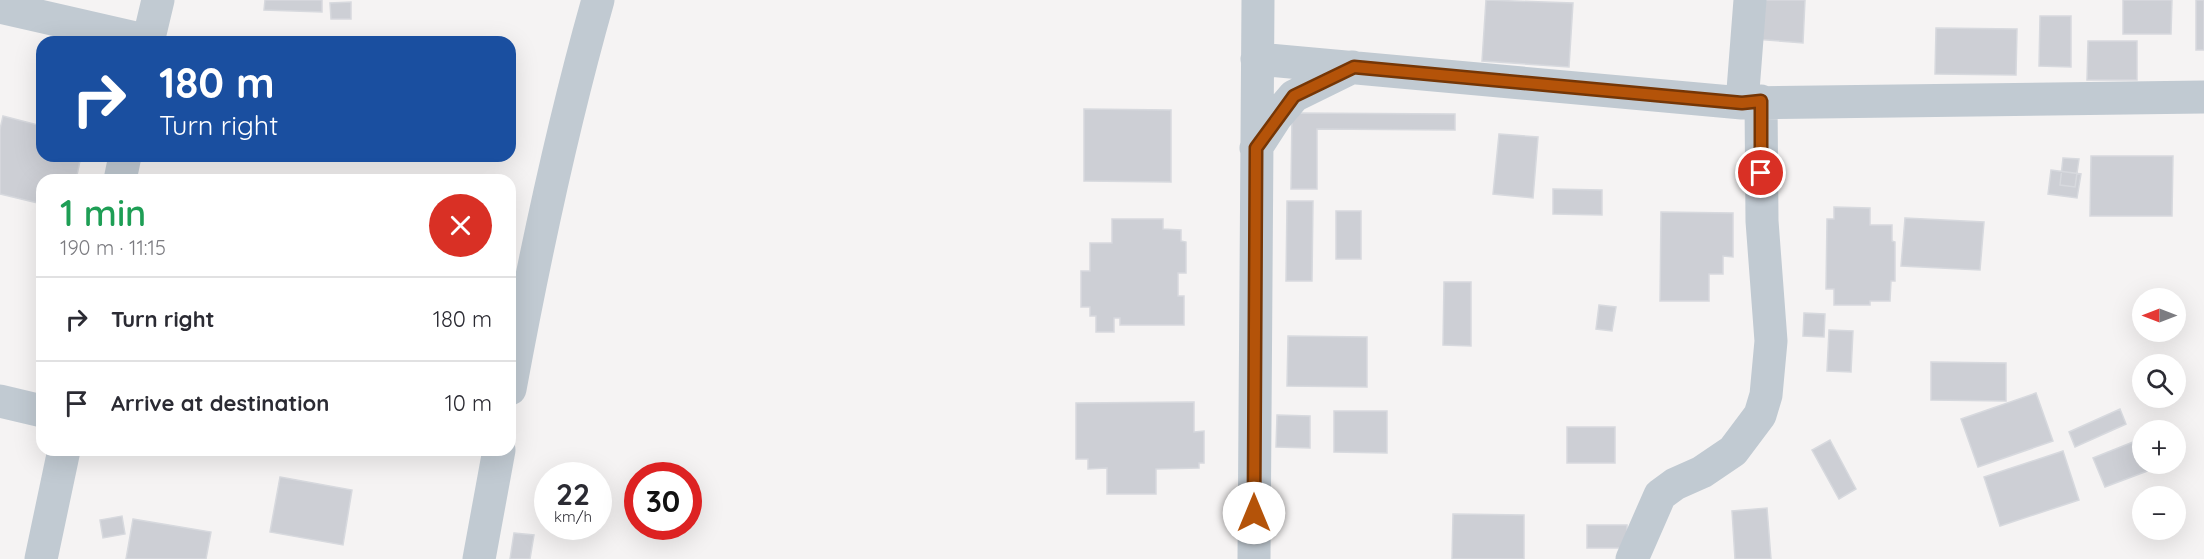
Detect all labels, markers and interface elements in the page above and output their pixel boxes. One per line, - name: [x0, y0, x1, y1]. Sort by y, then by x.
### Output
- text: 180 m: [159, 56, 275, 109]
- icon: right: [60, 60, 138, 138]
- text: Turn right: [159, 108, 278, 142]
- pin: [1735, 147, 1786, 198]
- icon: arrive: [1744, 156, 1777, 189]
- text: 1 min: [60, 190, 146, 235]
- button: close: [429, 194, 492, 257]
- text: 190 m · 11:15: [60, 235, 166, 260]
- north arrow: [2132, 288, 2186, 342]
- map controls: [2132, 288, 2186, 540]
- icon: right: [60, 303, 93, 336]
- text: Turn right: [111, 305, 215, 333]
- text: 180 m: [433, 305, 492, 333]
- button: search: [2132, 354, 2186, 408]
- icon: arrive: [60, 387, 93, 420]
- text: Arrive at destination: [111, 389, 329, 417]
- text: 10 m: [445, 389, 492, 417]
- button: +: [2132, 420, 2186, 474]
- speed limit sign: 30: [624, 462, 702, 540]
- text: 22: [556, 475, 590, 513]
- position arrow: [1222, 481, 1286, 545]
- button: −: [2132, 486, 2186, 540]
- text: km/h: [554, 507, 592, 526]

